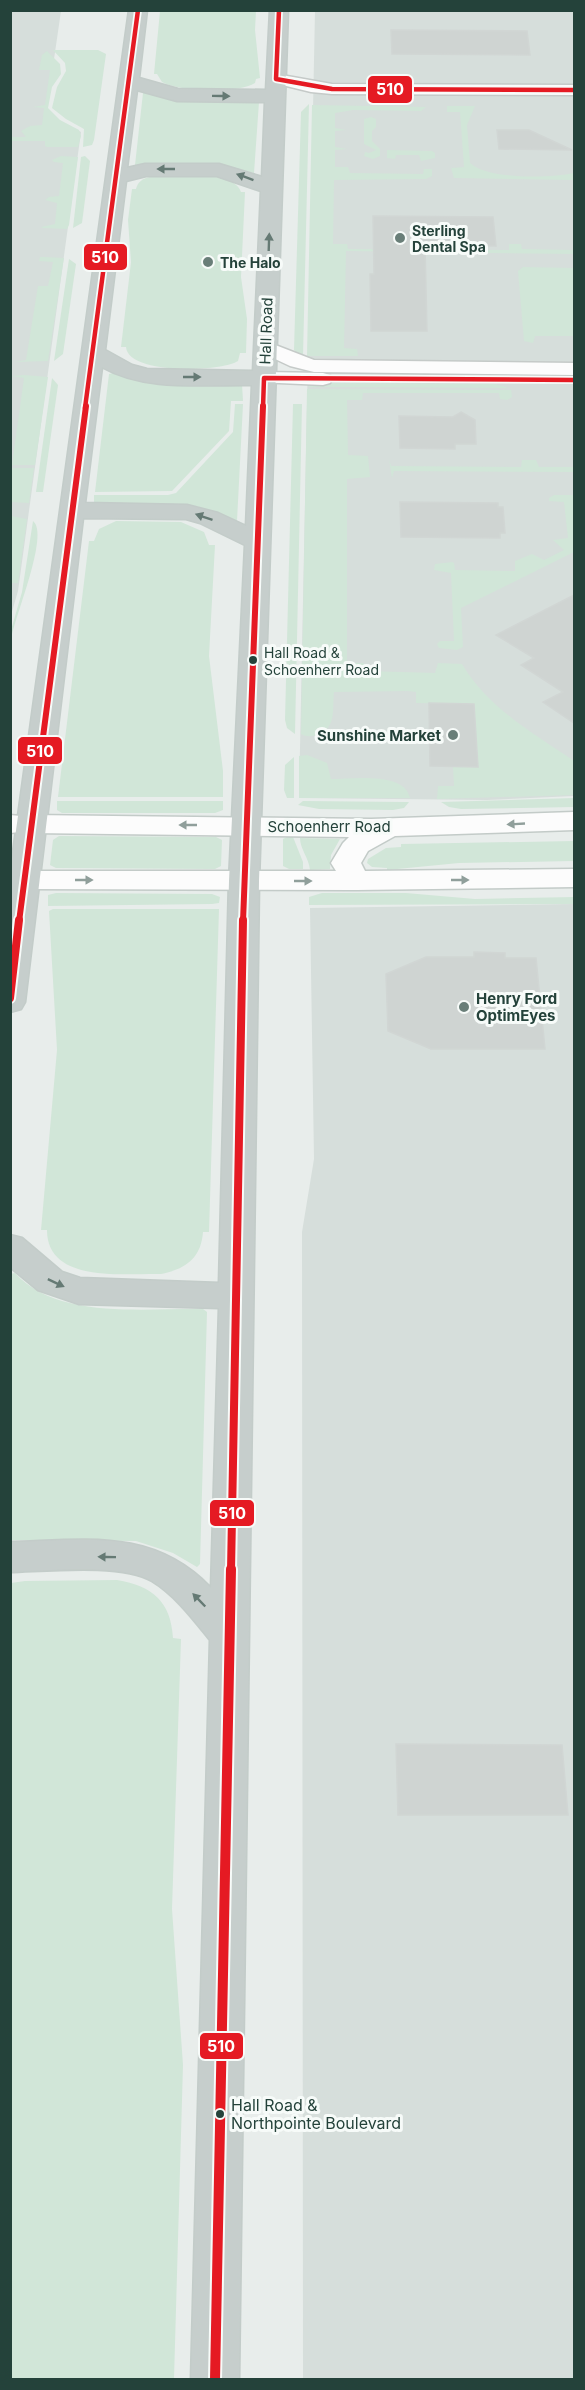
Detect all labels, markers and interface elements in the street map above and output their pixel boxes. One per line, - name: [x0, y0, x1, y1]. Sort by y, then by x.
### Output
- line badge: 510: [367, 75, 413, 104]
- text: 510: [376, 79, 404, 99]
- one-way arrow: [212, 91, 231, 101]
- one-way arrow: [157, 164, 176, 174]
- one-way arrow: [236, 172, 254, 182]
- place label: Sterling Dental Spa: [412, 222, 486, 255]
- marker: Sterling Dental Spa: [393, 231, 407, 245]
- one-way arrow: [264, 232, 274, 251]
- line badge: 510: [83, 243, 128, 271]
- text: 510: [91, 247, 119, 267]
- place label: The Halo: [220, 254, 281, 271]
- marker: The Halo: [201, 255, 215, 269]
- street label: Hall Road: [255, 297, 277, 365]
- one-way arrow: [183, 372, 202, 382]
- one-way arrow: [195, 511, 213, 521]
- place label: Hall Road & Schoenherr Road: [264, 644, 379, 678]
- marker: Hall Road & Schoenherr Road: [247, 654, 259, 666]
- place label: Sunshine Market: [317, 726, 442, 745]
- marker: Sunshine Market: [446, 728, 460, 742]
- line badge: 510: [17, 736, 63, 765]
- text: 510: [26, 741, 54, 761]
- street label: Schoenherr Road: [267, 817, 391, 836]
- one-way arrow: [179, 820, 198, 830]
- one-way arrow: [507, 820, 526, 829]
- one-way arrow: [74, 875, 93, 885]
- one-way arrow: [293, 876, 312, 886]
- one-way arrow: [451, 876, 470, 885]
- place label: Henry Ford OptimEyes: [476, 989, 557, 1025]
- marker: Henry Ford OptimEyes: [457, 1000, 471, 1014]
- one-way arrow: [47, 1278, 65, 1288]
- line badge: 510: [209, 1499, 255, 1527]
- text: 510: [218, 1503, 246, 1523]
- one-way arrow: [98, 1552, 117, 1562]
- one-way arrow: [192, 1594, 206, 1608]
- line badge: 510: [199, 2032, 244, 2060]
- text: 510: [207, 2036, 235, 2056]
- place label: Hall Road & Northpointe Boulevard: [231, 2095, 401, 2133]
- marker: Hall Road & Northpointe Boulevard: [214, 2108, 226, 2120]

